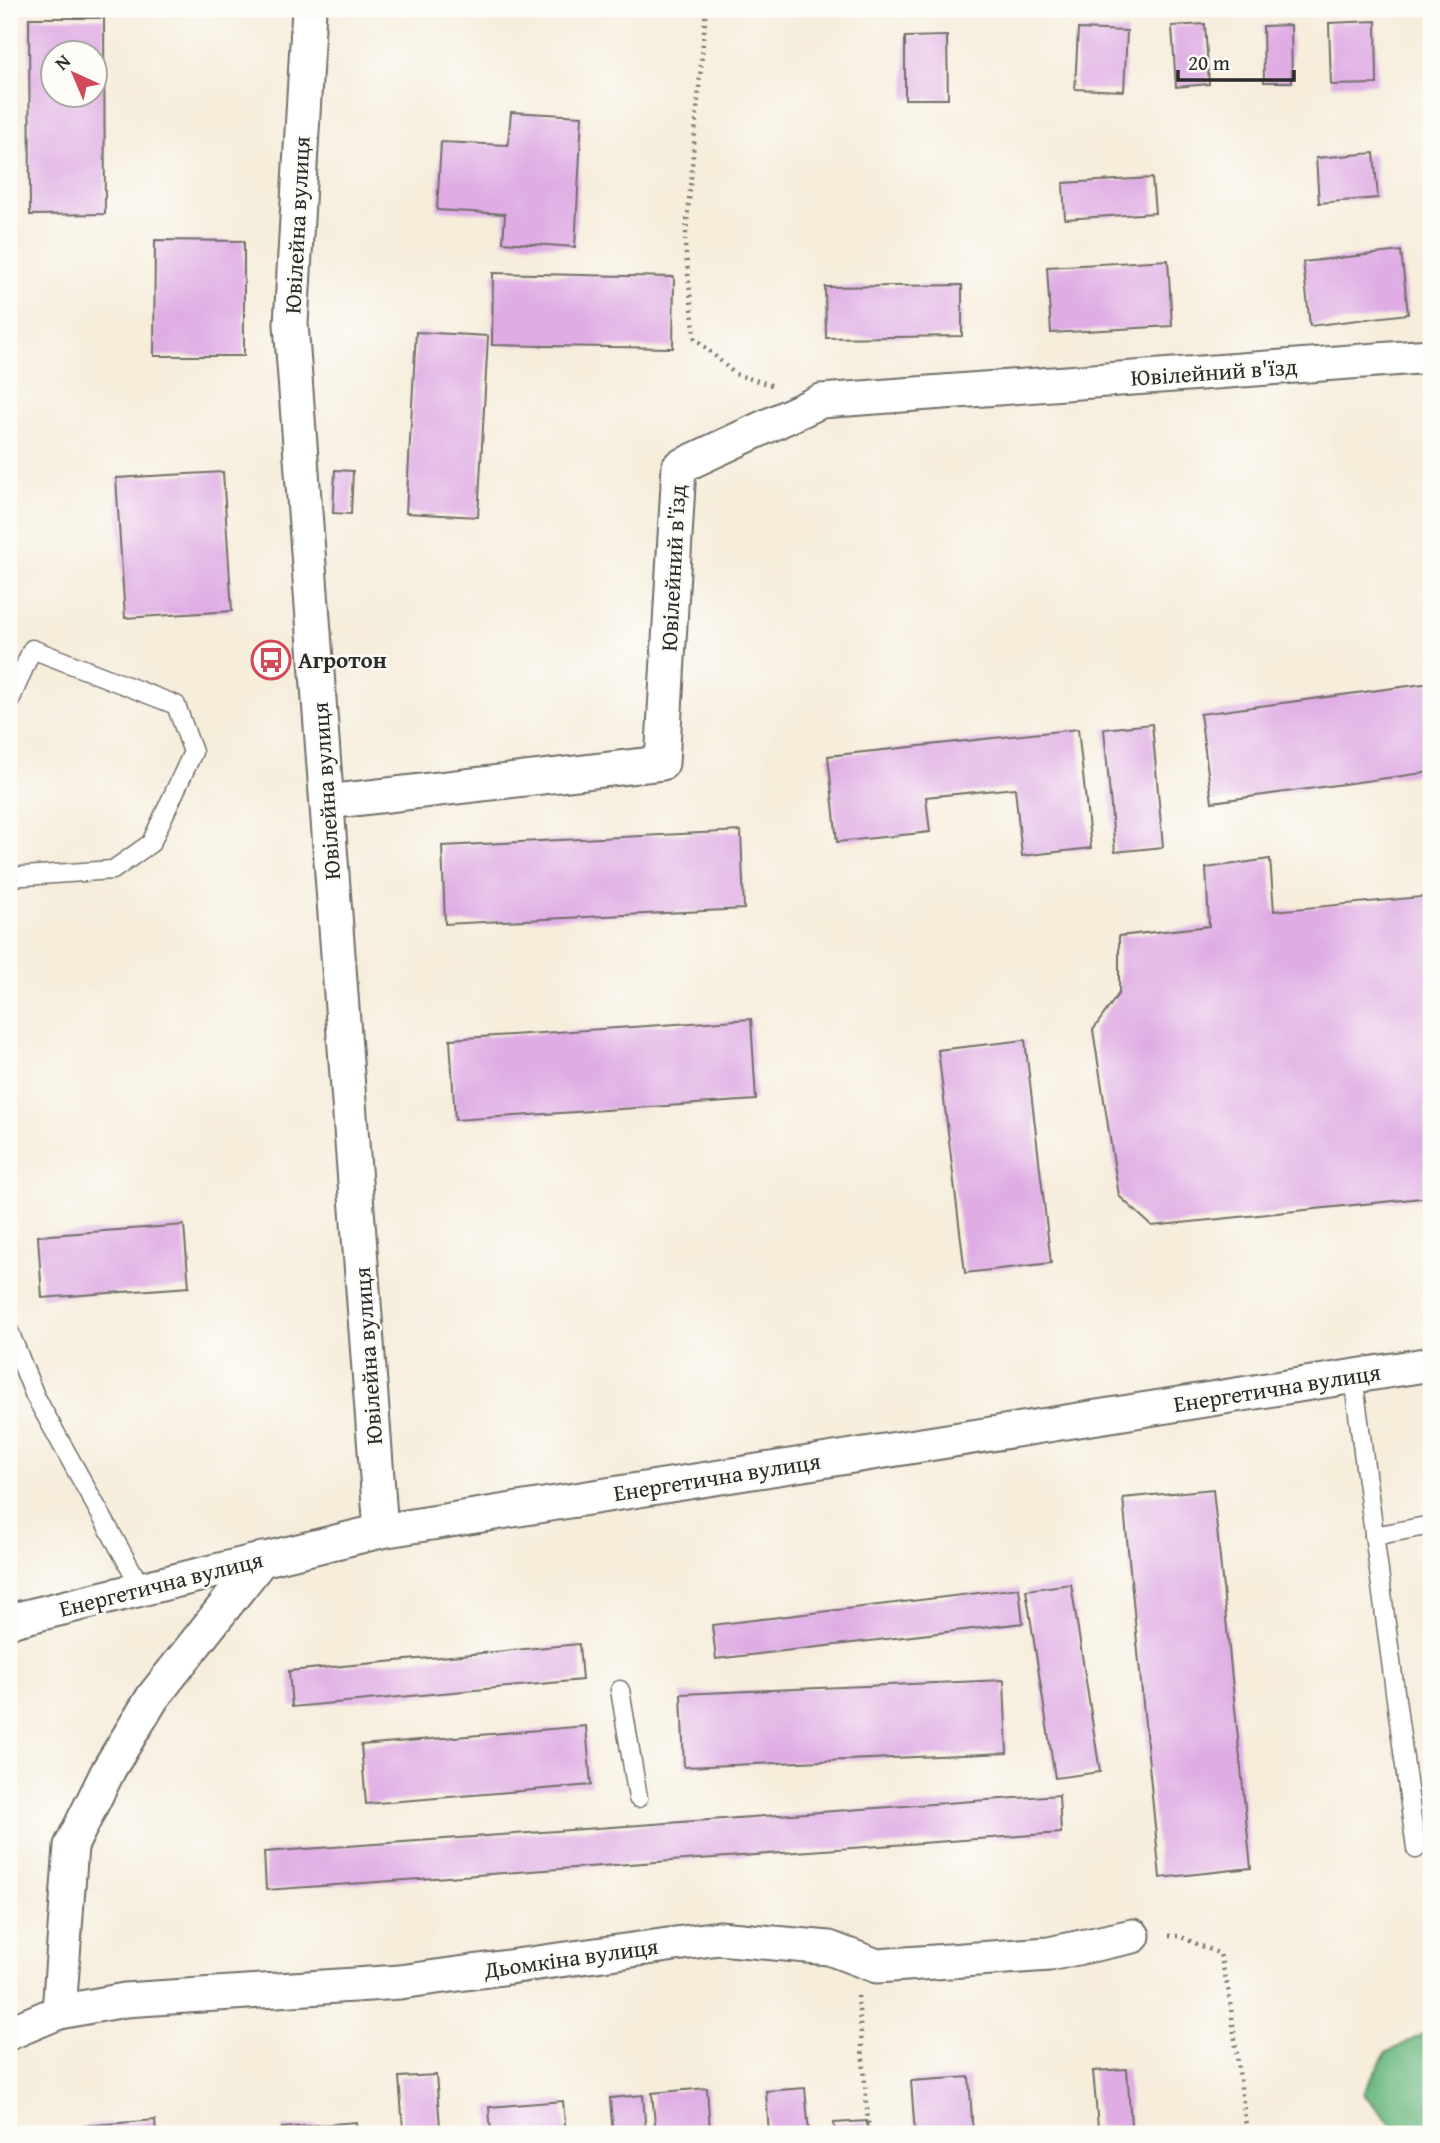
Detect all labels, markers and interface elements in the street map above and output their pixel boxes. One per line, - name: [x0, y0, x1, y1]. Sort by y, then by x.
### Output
- north arrow: [38, 38, 108, 108]
- scale bar: [1178, 38, 1293, 82]
- text: N: [48, 47, 77, 76]
- text: 20 m: [1188, 47, 1230, 78]
- street label: Ювілейна вулиця: [275, 135, 318, 315]
- street label: Ювілейний в'їзд: [1130, 349, 1299, 394]
- street label: Ювілейний в'їзд: [652, 483, 693, 652]
- bus stop icon: Агротон: [250, 639, 292, 681]
- place label: Агротон: [298, 643, 387, 676]
- street label: Ювілейна вулиця: [303, 701, 348, 881]
- street label: Ювілейна вулиця: [345, 1266, 390, 1446]
- street label: Енергетична вулиця: [1171, 1355, 1383, 1420]
- street label: Енергетична вулиця: [611, 1444, 823, 1509]
- street label: Енергетична вулиця: [55, 1542, 267, 1625]
- street label: Дьомкіна вулиця: [481, 1929, 661, 1986]

